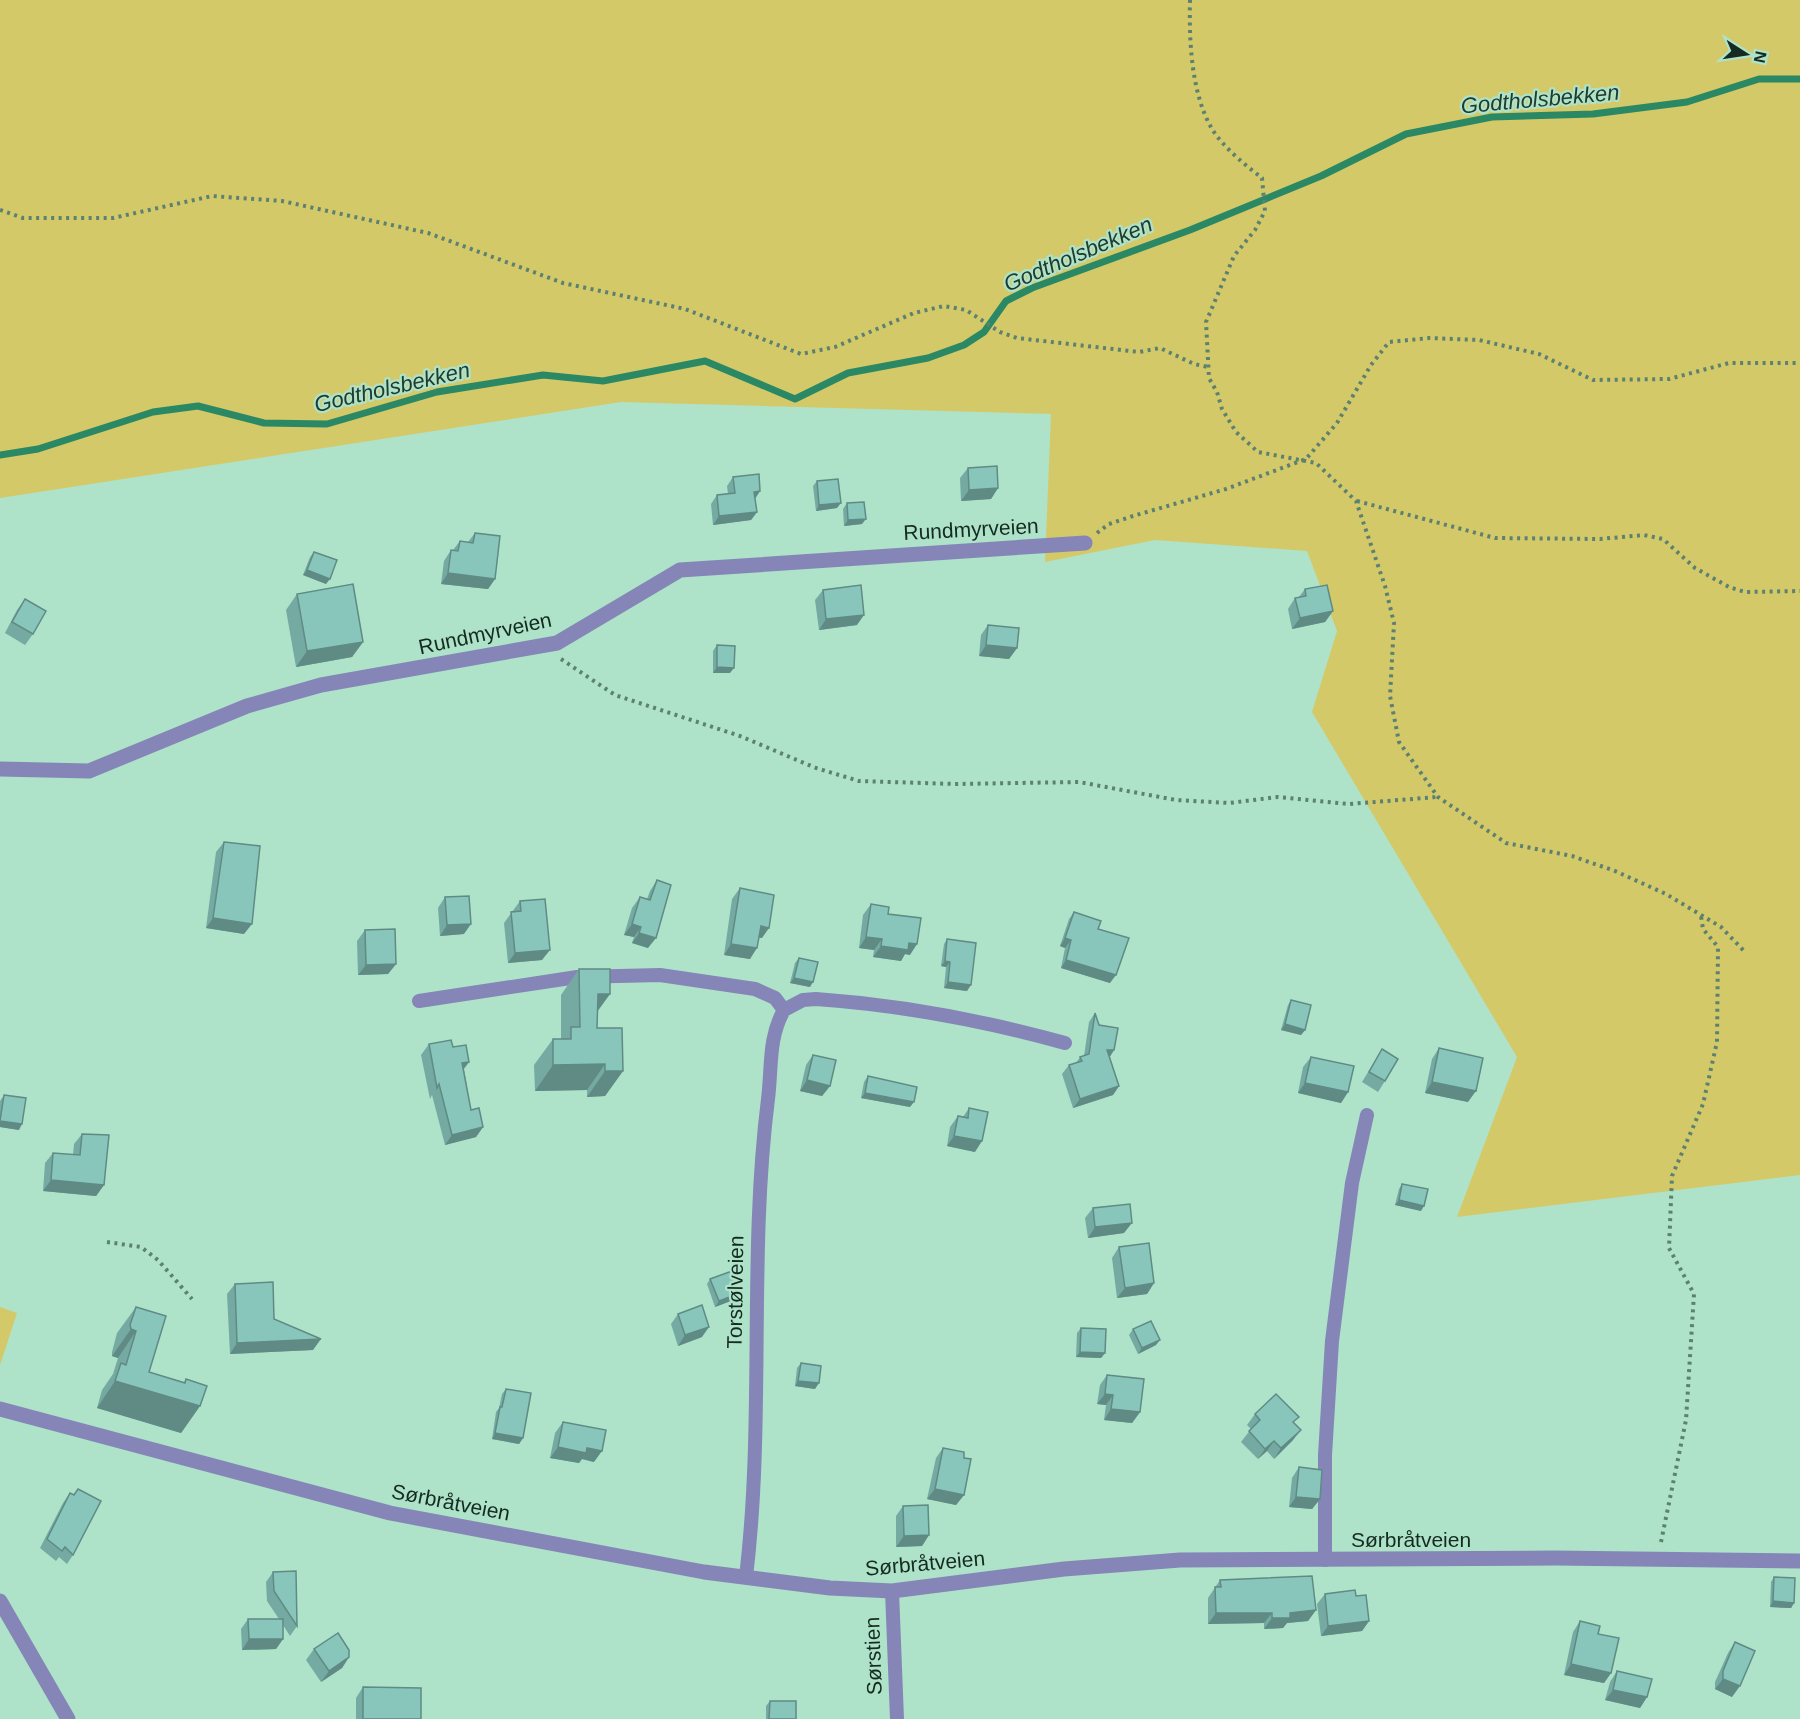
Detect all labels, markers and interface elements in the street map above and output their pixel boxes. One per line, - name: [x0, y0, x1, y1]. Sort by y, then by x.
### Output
- north arrow: [1716, 24, 1776, 84]
- text: N: [1751, 50, 1770, 64]
- water label: Godtholsbekken: [1460, 80, 1620, 118]
- water label: Godtholsbekken: [1000, 211, 1156, 297]
- water label: Godtholsbekken: [312, 357, 472, 417]
- street label: Rundmyrveien: [903, 514, 1039, 544]
- street label: Rundmyrveien: [416, 608, 554, 658]
- street label: Torstølveien: [723, 1235, 747, 1349]
- street label: Sørbråtveien: [390, 1479, 512, 1525]
- street label: Sørbråtveien: [1351, 1528, 1471, 1551]
- street label: Sørbråtveien: [864, 1546, 986, 1580]
- street label: Sørstien: [860, 1617, 886, 1695]

